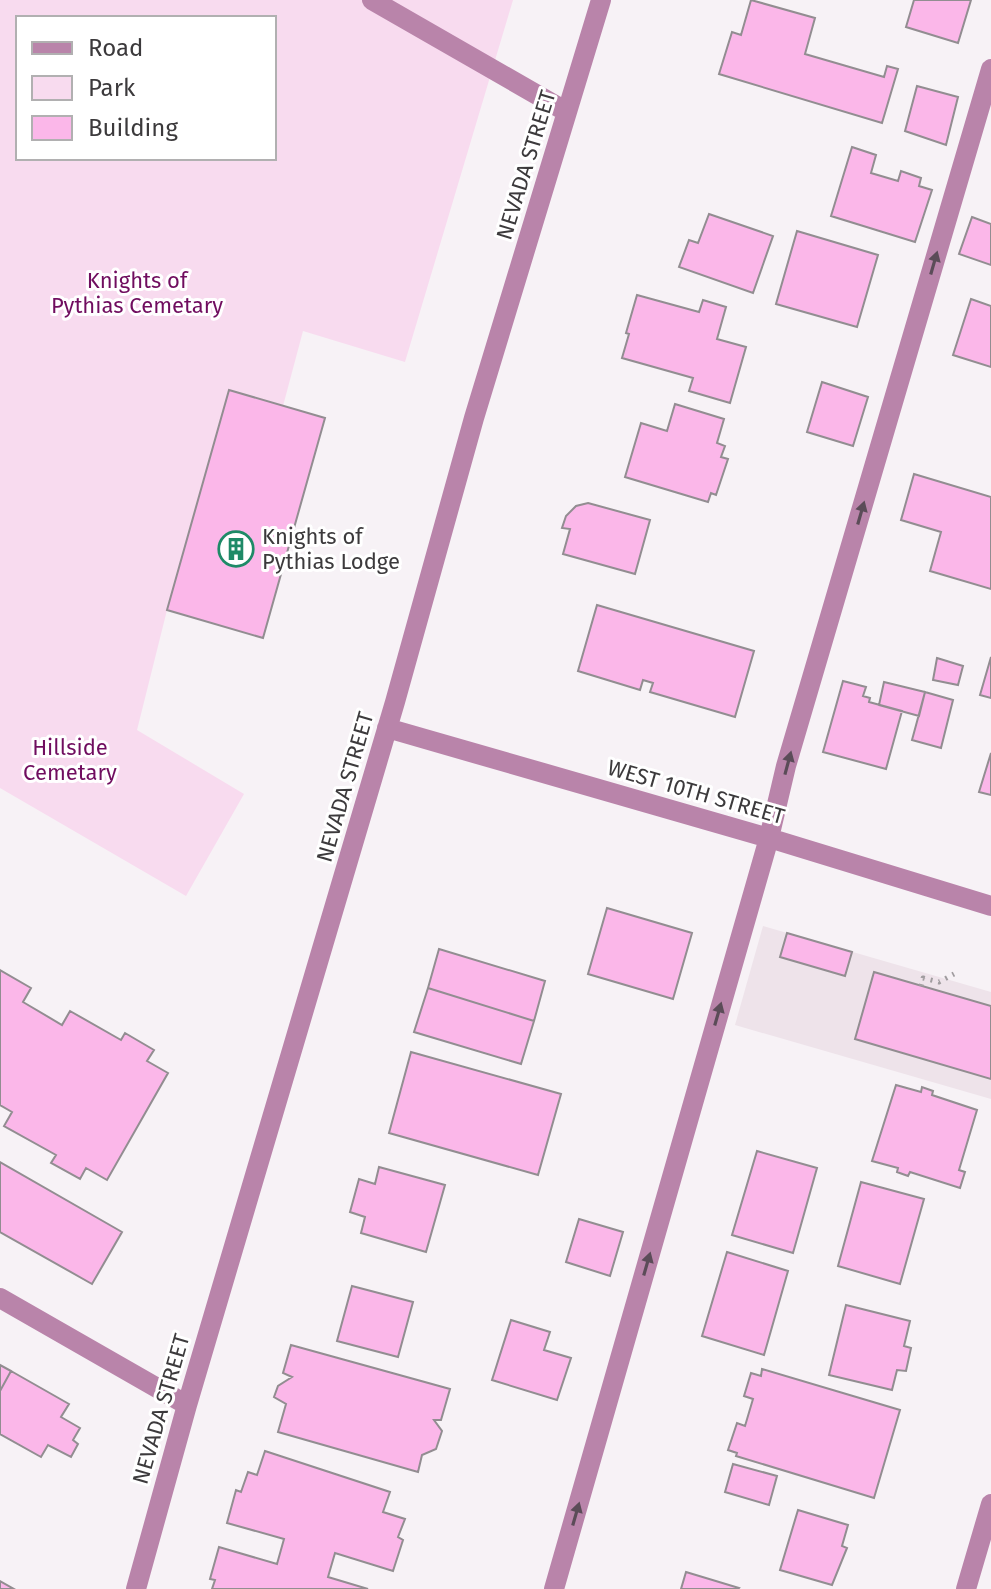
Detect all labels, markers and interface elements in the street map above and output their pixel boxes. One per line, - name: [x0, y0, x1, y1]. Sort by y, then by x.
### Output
- legend: [16, 16, 276, 160]
- text: Road: [88, 34, 143, 62]
- text: Park: [88, 74, 136, 102]
- street label: NEVADA STREET: [490, 86, 562, 243]
- text: Building: [88, 114, 178, 142]
- one-way arrow: [928, 251, 941, 275]
- park label: Knights of Pythias Cemetary: [51, 267, 223, 319]
- one-way arrow: [855, 501, 868, 525]
- place label: Knights of Pythias Lodge: [262, 523, 400, 575]
- building icon: Knights of Pythias Lodge: [217, 530, 255, 568]
- street label: NEVADA STREET: [311, 708, 379, 865]
- park label: Hillside Cemetary: [23, 734, 117, 786]
- one-way arrow: [782, 750, 795, 774]
- street label: WEST 10TH STREET: [604, 754, 788, 830]
- one-way arrow: [712, 1001, 725, 1025]
- one-way arrow: [641, 1251, 654, 1275]
- street label: NEVADA STREET: [127, 1330, 195, 1487]
- one-way arrow: [570, 1502, 583, 1526]

